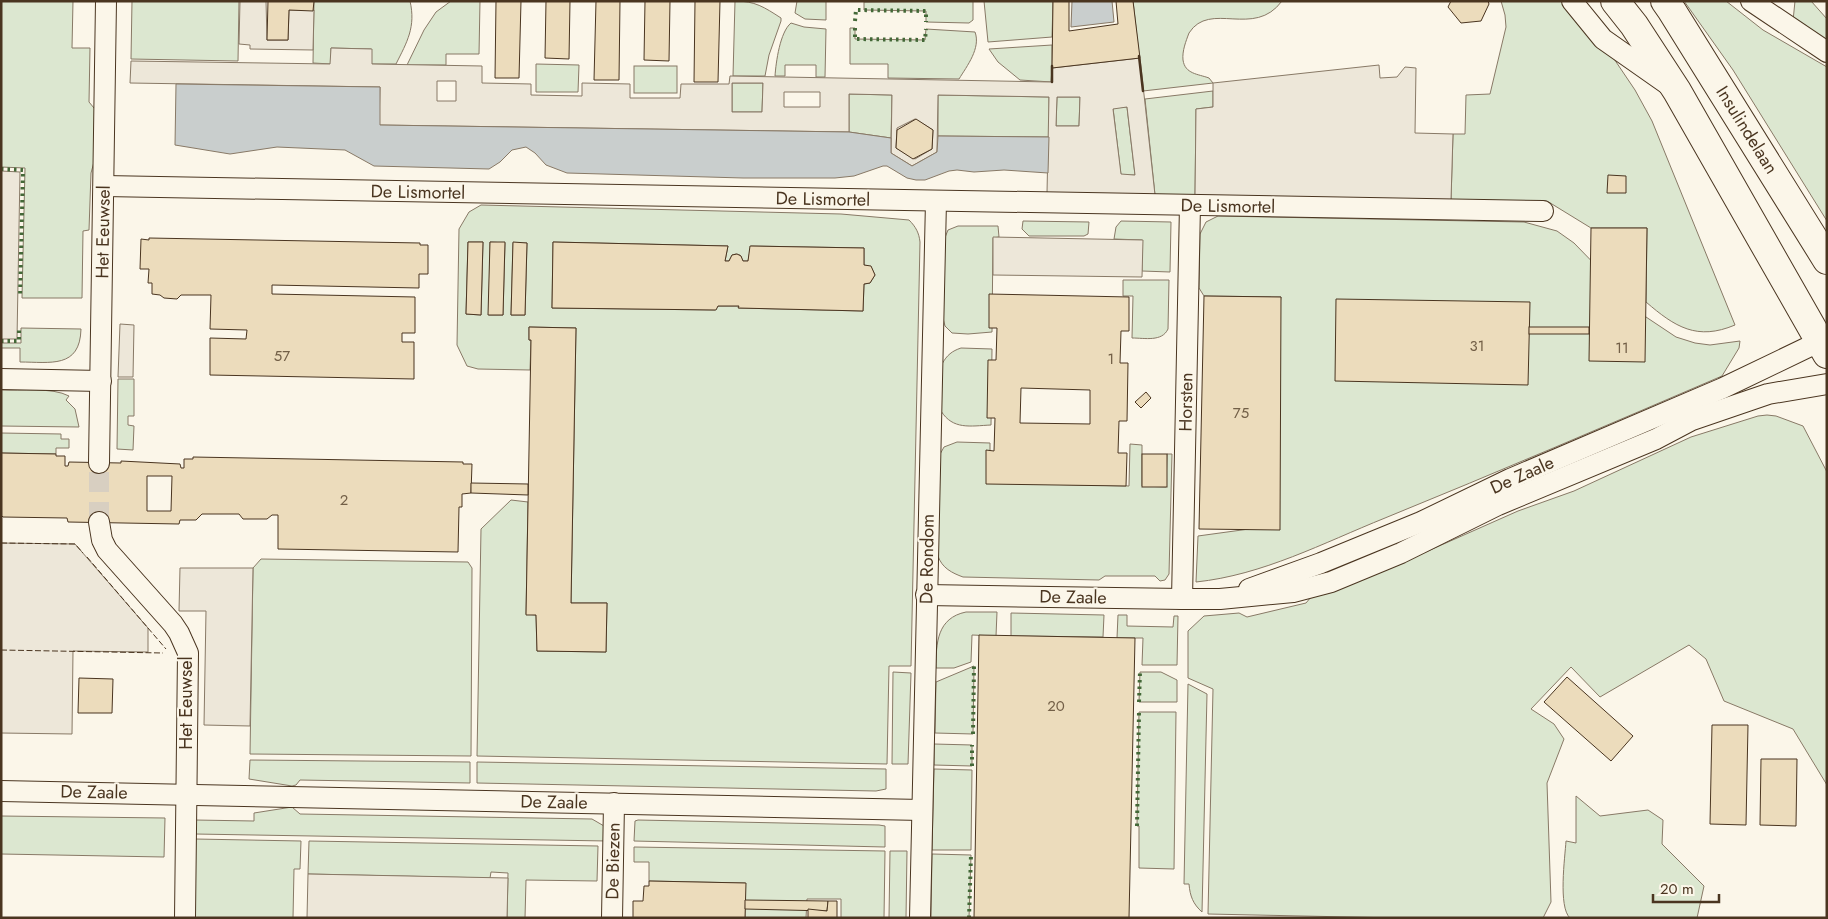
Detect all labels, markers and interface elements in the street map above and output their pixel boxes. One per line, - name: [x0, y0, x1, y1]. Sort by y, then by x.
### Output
- street label: Insulindelaan: [1710, 81, 1784, 179]
- street label: De Lismortel: [370, 178, 466, 206]
- street label: Het Eeuwsel: [89, 185, 117, 279]
- street label: De Lismortel: [775, 185, 871, 213]
- street label: De Lismortel: [1180, 192, 1276, 220]
- house number: 31: [1470, 335, 1484, 357]
- house number: 11: [1615, 337, 1629, 359]
- house number: 57: [274, 345, 290, 367]
- house number: 1: [1108, 348, 1114, 370]
- street label: Horsten: [1172, 372, 1200, 432]
- house number: 75: [1233, 402, 1249, 424]
- street label: De Zaale: [1486, 449, 1558, 501]
- house number: 2: [340, 489, 348, 511]
- street label: De Rondom: [913, 514, 941, 604]
- street label: De Zaale: [1039, 583, 1107, 611]
- street label: Het Eeuwsel: [173, 656, 199, 750]
- house number: 20: [1047, 695, 1065, 717]
- street label: De Zaale: [60, 778, 128, 806]
- street label: De Zaale: [520, 788, 588, 816]
- street label: De Biezen: [599, 822, 627, 900]
- scale bar: [1653, 872, 1719, 904]
- text: 20 m: [1660, 878, 1694, 900]

